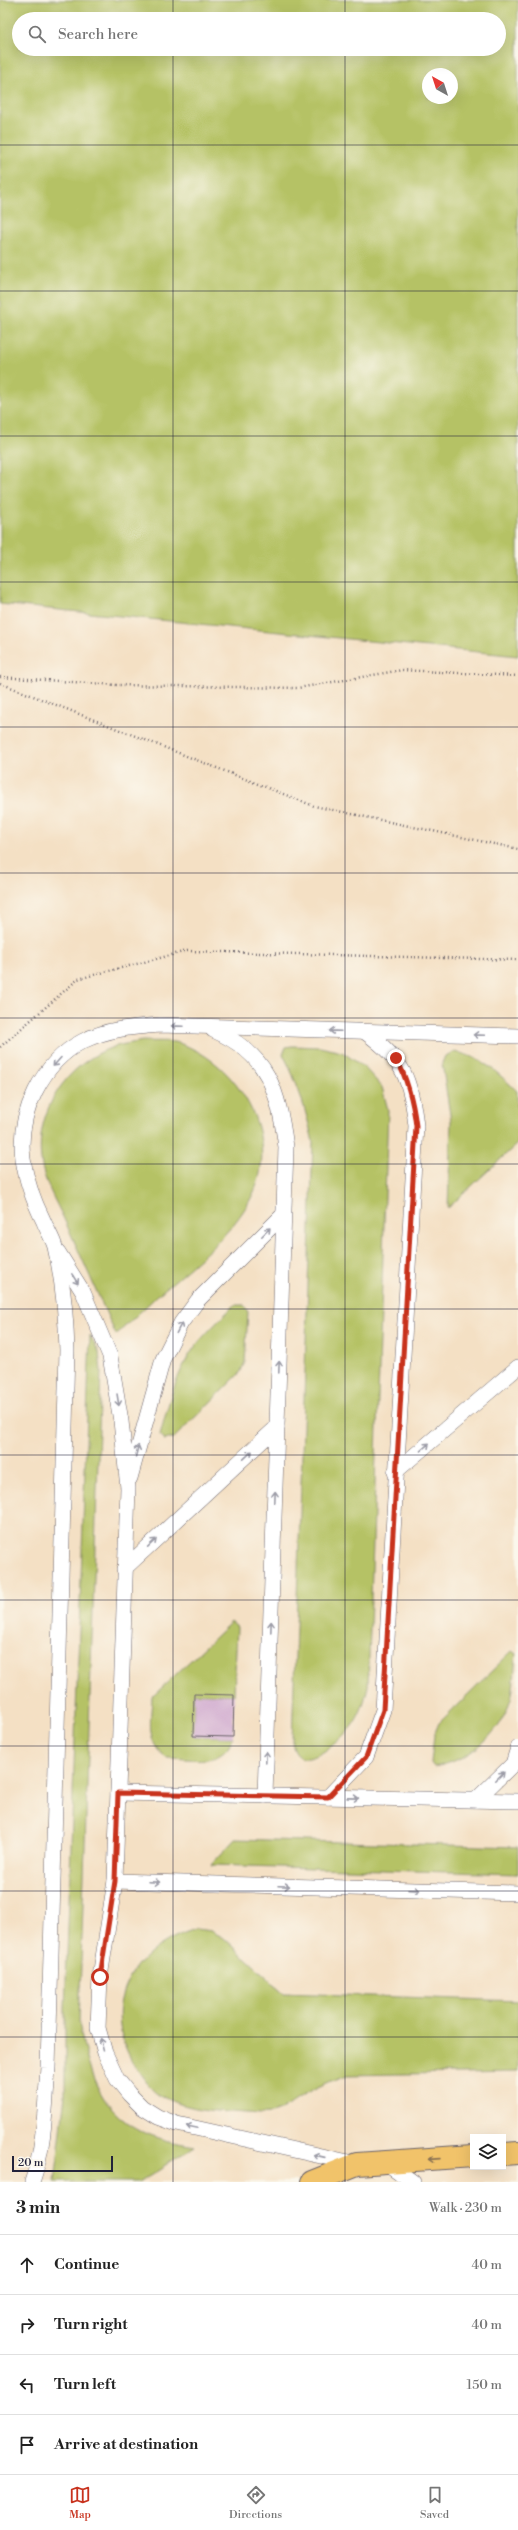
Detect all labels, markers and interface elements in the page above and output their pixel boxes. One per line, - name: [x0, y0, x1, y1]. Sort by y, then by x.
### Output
- search box: [12, 12, 506, 56]
- icon: search: [26, 23, 48, 45]
- text: Search here: [58, 25, 138, 44]
- north arrow: [422, 68, 458, 104]
- one-way arrow: [171, 1022, 184, 1030]
- one-way arrow: [329, 1027, 342, 1035]
- one-way arrow: [473, 1031, 486, 1039]
- route end: [387, 1049, 405, 1067]
- one-way arrow: [52, 1056, 61, 1067]
- one-way arrow: [261, 1227, 271, 1237]
- one-way arrow: [71, 1273, 79, 1284]
- one-way arrow: [175, 1322, 183, 1334]
- one-way arrow: [275, 1361, 283, 1374]
- one-way arrow: [114, 1393, 122, 1406]
- one-way arrow: [420, 1442, 430, 1451]
- one-way arrow: [134, 1444, 142, 1457]
- one-way arrow: [243, 1450, 253, 1459]
- one-way arrow: [271, 1491, 279, 1504]
- one-way arrow: [147, 1538, 157, 1547]
- one-way arrow: [267, 1621, 274, 1634]
- one-way arrow: [262, 1751, 270, 1764]
- one-way arrow: [495, 1771, 505, 1781]
- one-way arrow: [346, 1794, 359, 1802]
- one-way arrow: [147, 1878, 160, 1886]
- one-way arrow: [277, 1882, 290, 1890]
- one-way arrow: [407, 1886, 420, 1893]
- route start: [91, 1968, 109, 1986]
- one-way arrow: [98, 2038, 106, 2051]
- one-way arrow: [186, 2123, 199, 2131]
- map controls: [470, 2134, 506, 2170]
- button: layers: [470, 2134, 506, 2170]
- one-way arrow: [313, 2151, 326, 2159]
- scale bar: [12, 2154, 113, 2173]
- one-way arrow: [428, 2155, 441, 2162]
- text: 20 m: [18, 2156, 43, 2170]
- text: 3 min: [16, 2197, 60, 2219]
- text: Walk · 230 m: [429, 2200, 502, 2216]
- icon: ahead: [16, 2254, 38, 2276]
- text: Continue: [54, 2255, 119, 2274]
- text: 40 m: [472, 2257, 502, 2273]
- icon: right: [16, 2314, 38, 2336]
- text: Turn right: [54, 2315, 128, 2334]
- text: 40 m: [472, 2317, 502, 2333]
- icon: left: [16, 2374, 38, 2396]
- text: Turn left: [54, 2375, 116, 2394]
- text: 150 m: [467, 2377, 502, 2393]
- icon: arrive: [16, 2434, 38, 2456]
- text: Arrive at destination: [54, 2435, 198, 2454]
- tab: Map: [69, 2484, 91, 2522]
- tab: Directions: [229, 2484, 282, 2522]
- tab: Saved: [420, 2484, 449, 2522]

